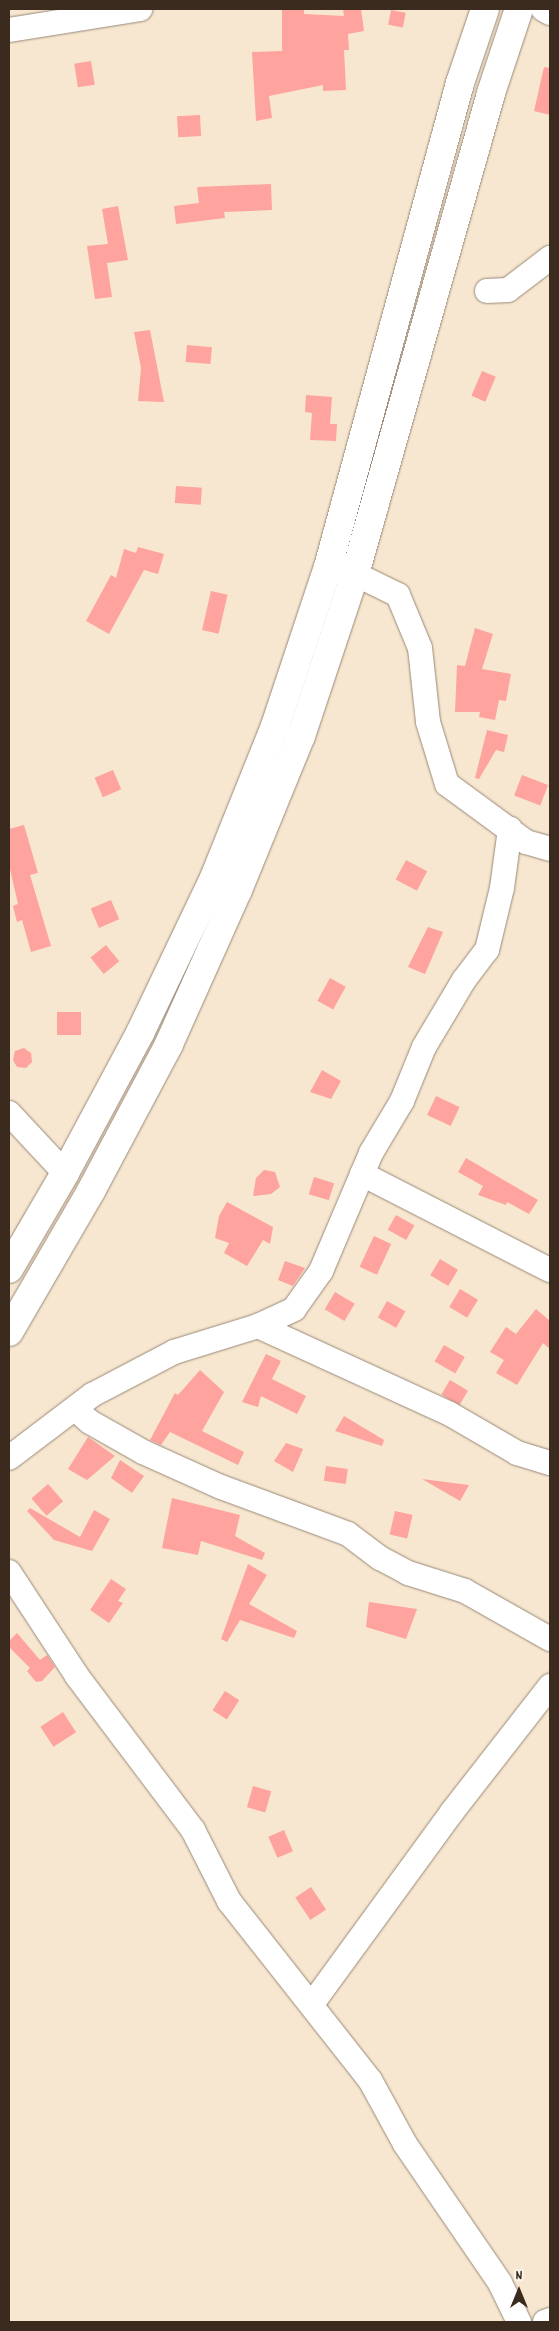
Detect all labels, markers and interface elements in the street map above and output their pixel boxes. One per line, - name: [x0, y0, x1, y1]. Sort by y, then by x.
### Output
- north arrow: [494, 2266, 544, 2316]
- text: N: [516, 2266, 522, 2286]

